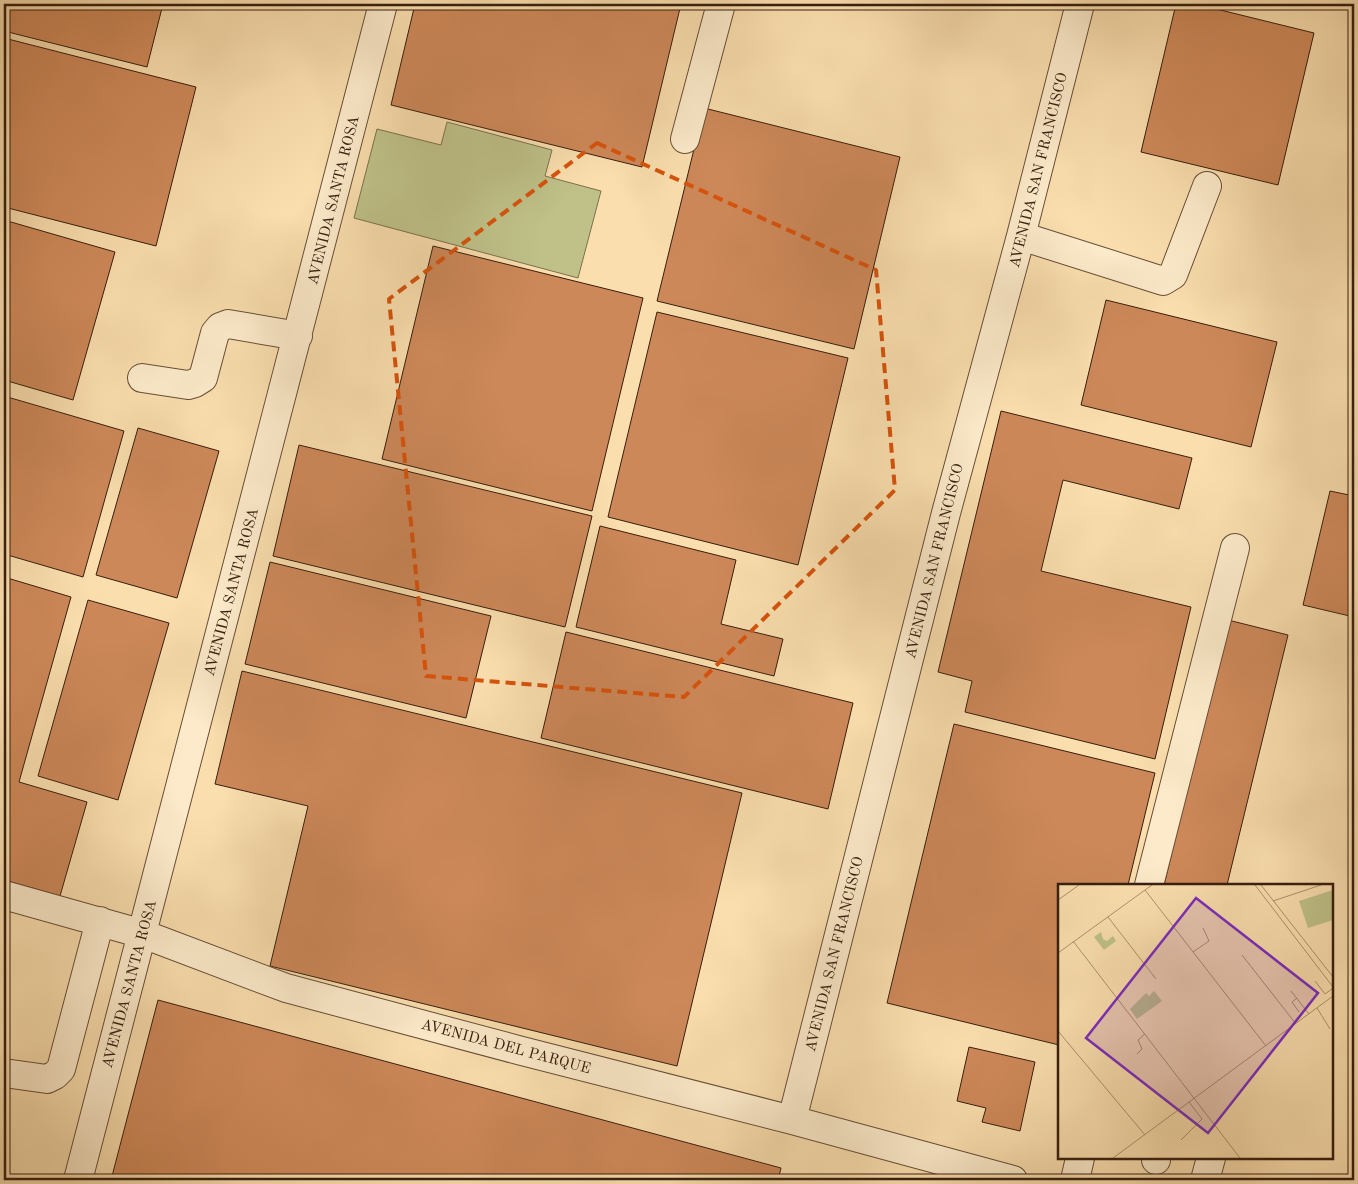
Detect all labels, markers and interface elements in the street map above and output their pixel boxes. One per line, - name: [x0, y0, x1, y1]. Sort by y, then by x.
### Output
- street label: AVENIDA SAN FRANCISCO: [1008, 71, 1071, 270]
- street label: AVENIDA SANTA ROSA: [306, 114, 363, 286]
- street label: AVENIDA SAN FRANCISCO: [904, 462, 967, 661]
- street label: AVENIDA SANTA ROSA: [203, 506, 262, 678]
- street label: AVENIDA SAN FRANCISCO: [804, 855, 867, 1054]
- inset map: [1058, 884, 1333, 1159]
- street label: AVENIDA SANTA ROSA: [101, 898, 160, 1070]
- street label: AVENIDA DEL PARQUE: [419, 1018, 592, 1077]

